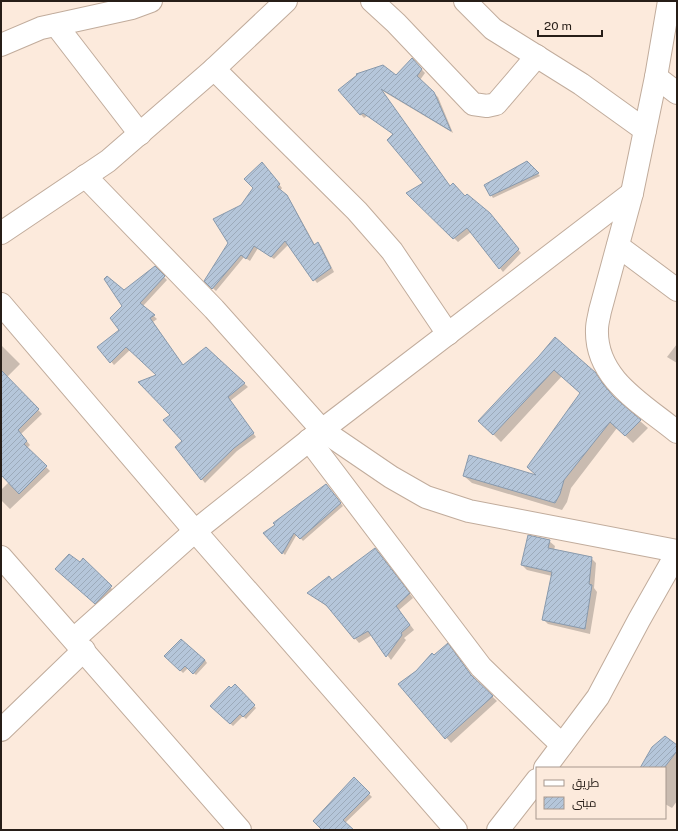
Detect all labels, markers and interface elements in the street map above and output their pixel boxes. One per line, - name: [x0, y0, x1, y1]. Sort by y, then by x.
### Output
- scale bar: [538, 12, 602, 38]
- text: 20 m: [544, 19, 572, 33]
- legend: [536, 767, 666, 819]
- text: طريق: [572, 776, 600, 790]
- text: مبنى: [572, 796, 597, 810]

